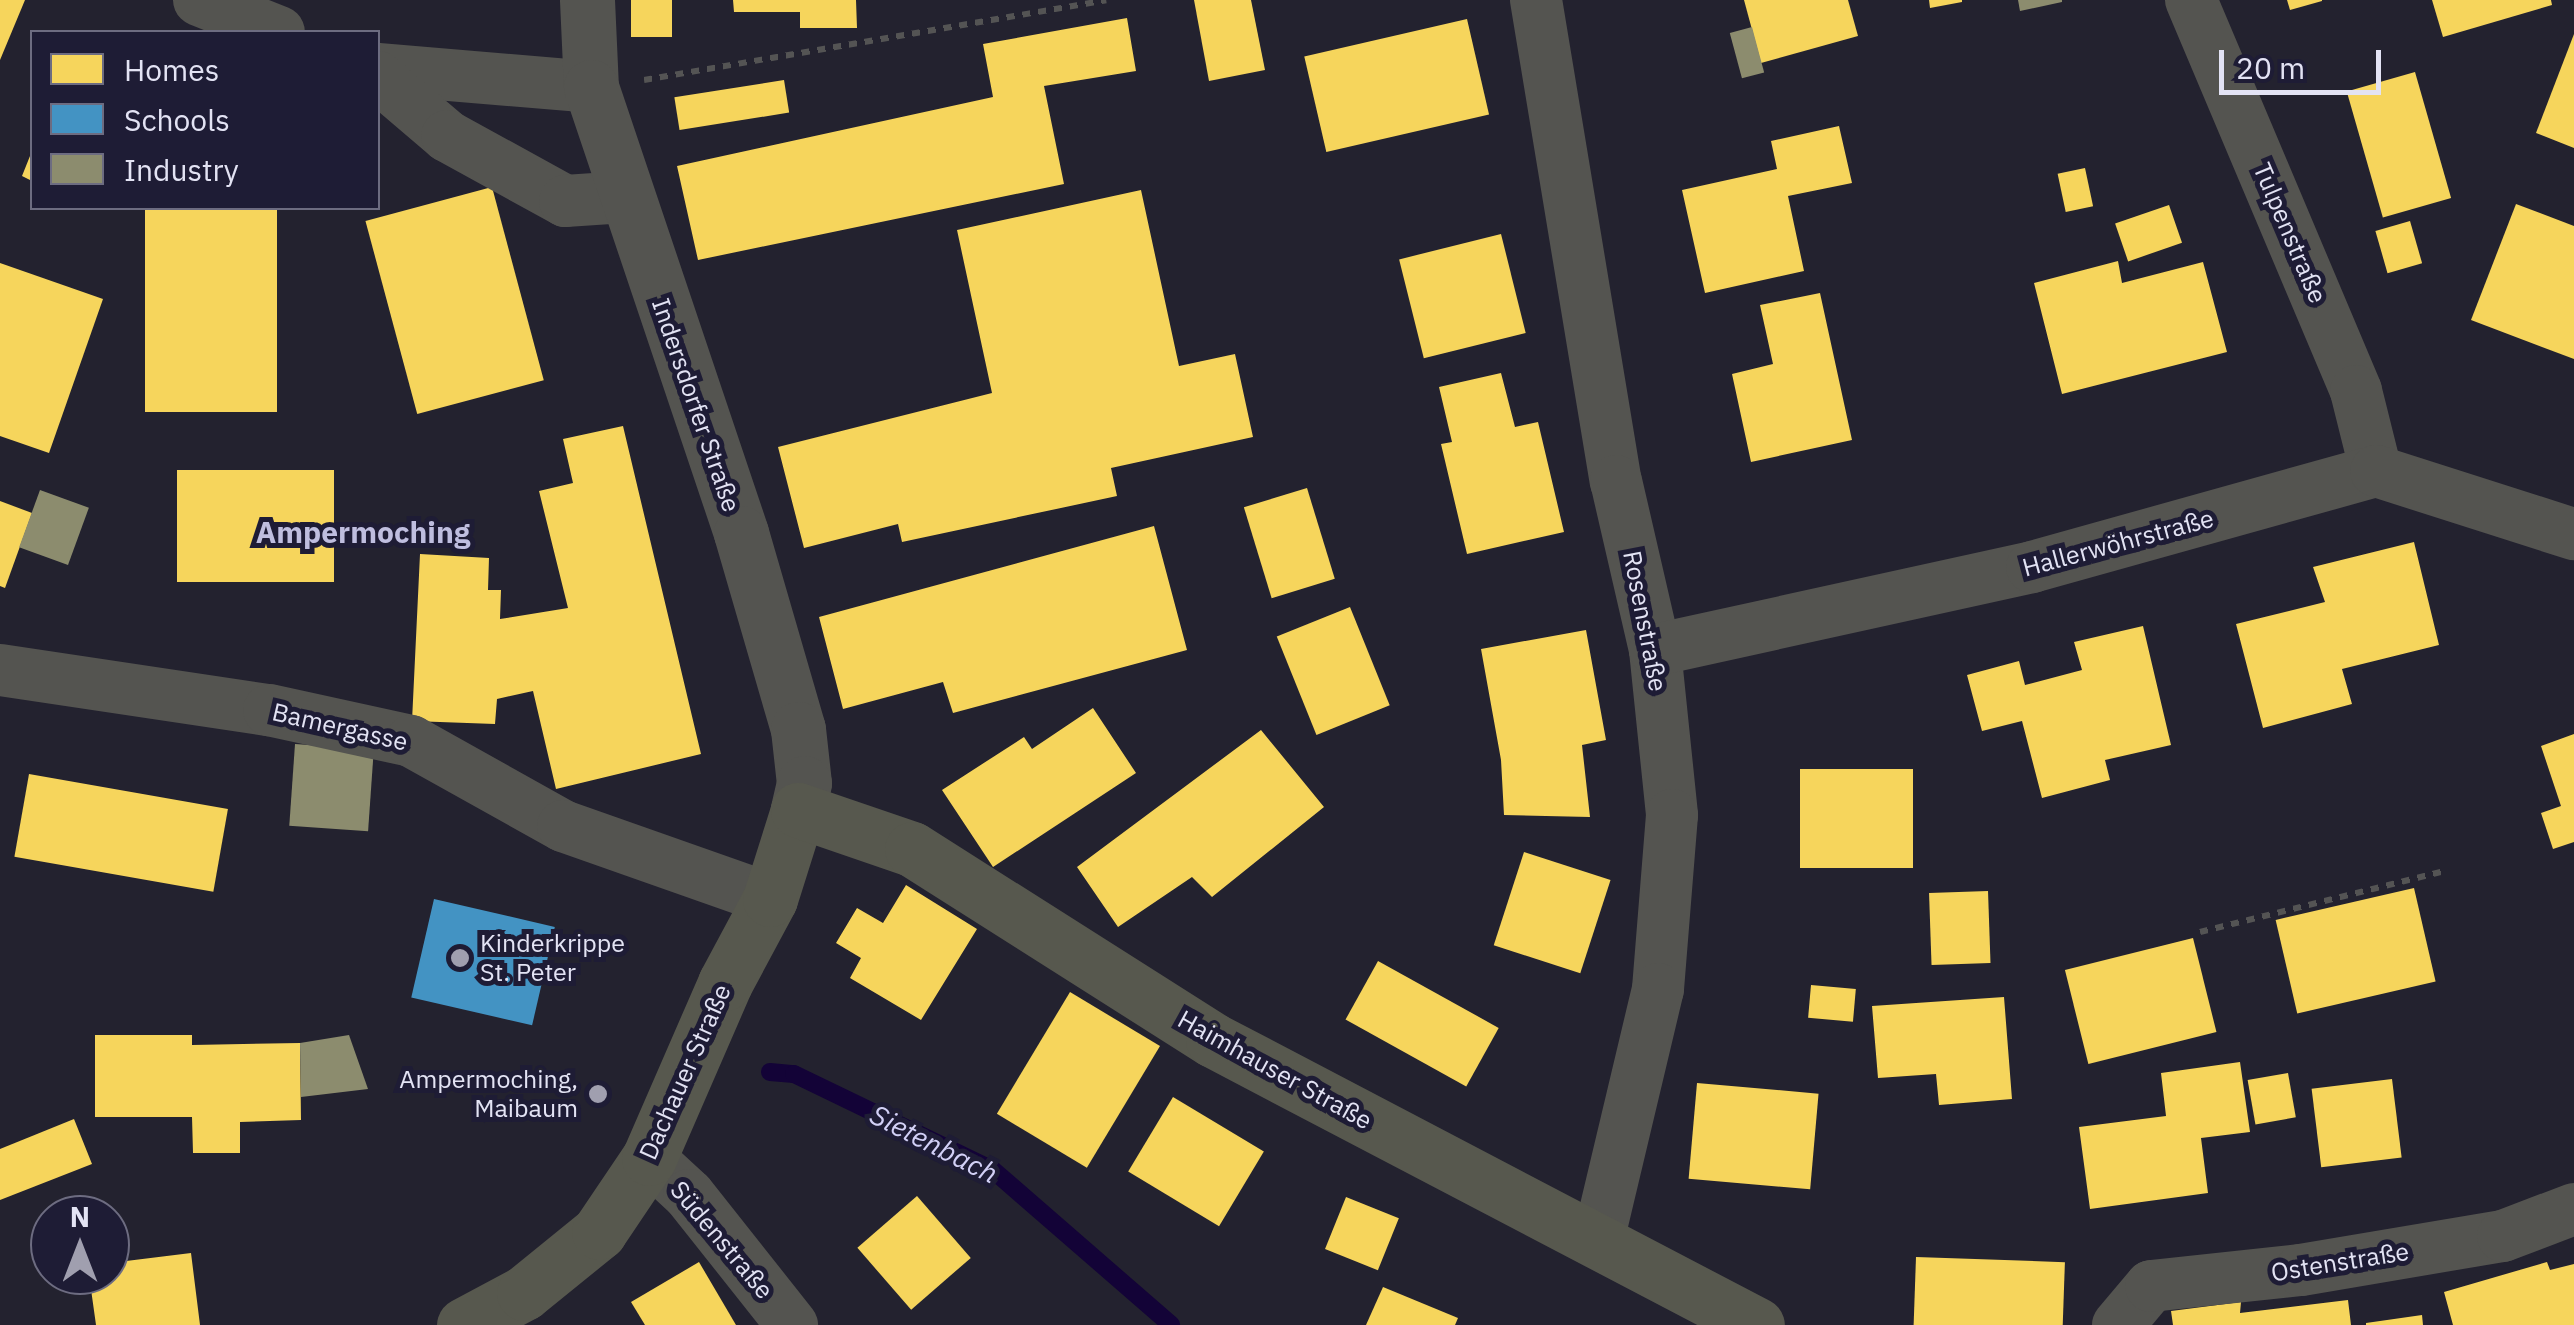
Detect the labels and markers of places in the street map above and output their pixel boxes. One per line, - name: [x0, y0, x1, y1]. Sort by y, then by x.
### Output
- place label: Kinderkrippe St. Peter: [480, 929, 625, 988]
- marker: Kinderkrippe St. Peter: [449, 947, 471, 969]
- place label: Ampermoching, Maibaum: [399, 1065, 578, 1124]
- marker: Ampermoching, Maibaum: [587, 1083, 609, 1105]

